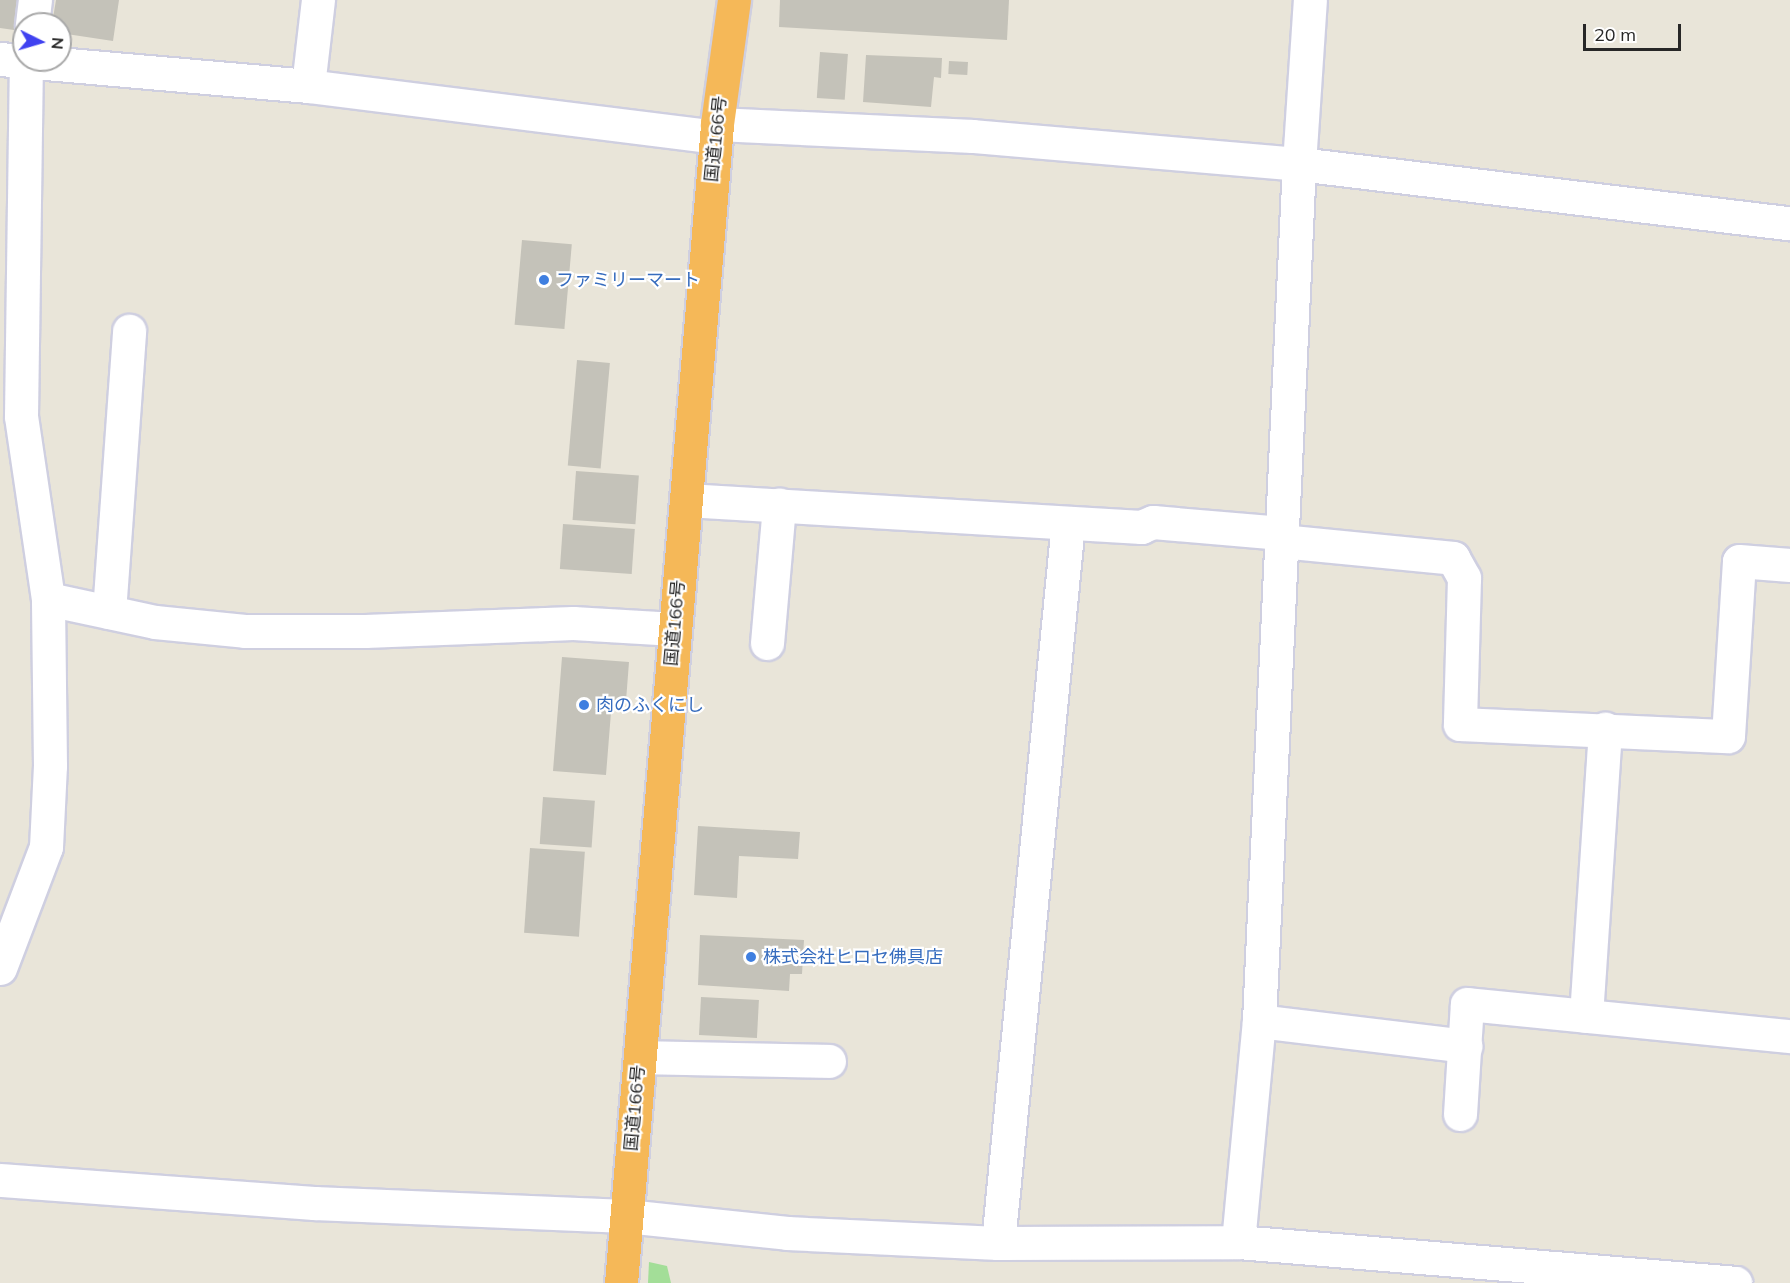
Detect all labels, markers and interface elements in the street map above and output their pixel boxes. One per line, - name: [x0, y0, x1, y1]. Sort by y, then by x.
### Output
- north arrow: [12, 12, 72, 72]
- scale bar: [1586, 12, 1684, 50]
- text: 20 m: [1594, 23, 1636, 46]
- text: N: [47, 36, 68, 50]
- street label: 国道166号: [701, 95, 731, 183]
- place label: ファミリーマート: [556, 269, 700, 291]
- marker: ファミリーマート: [537, 273, 551, 287]
- street label: 国道166号: [660, 579, 690, 667]
- place label: 肉のふくにし: [596, 694, 704, 716]
- marker: 肉のふくにし: [577, 698, 591, 712]
- place label: 株式会社ヒロセ佛具店: [763, 946, 943, 968]
- marker: 株式会社ヒロセ佛具店: [744, 950, 758, 964]
- street label: 国道166号: [620, 1064, 650, 1152]

